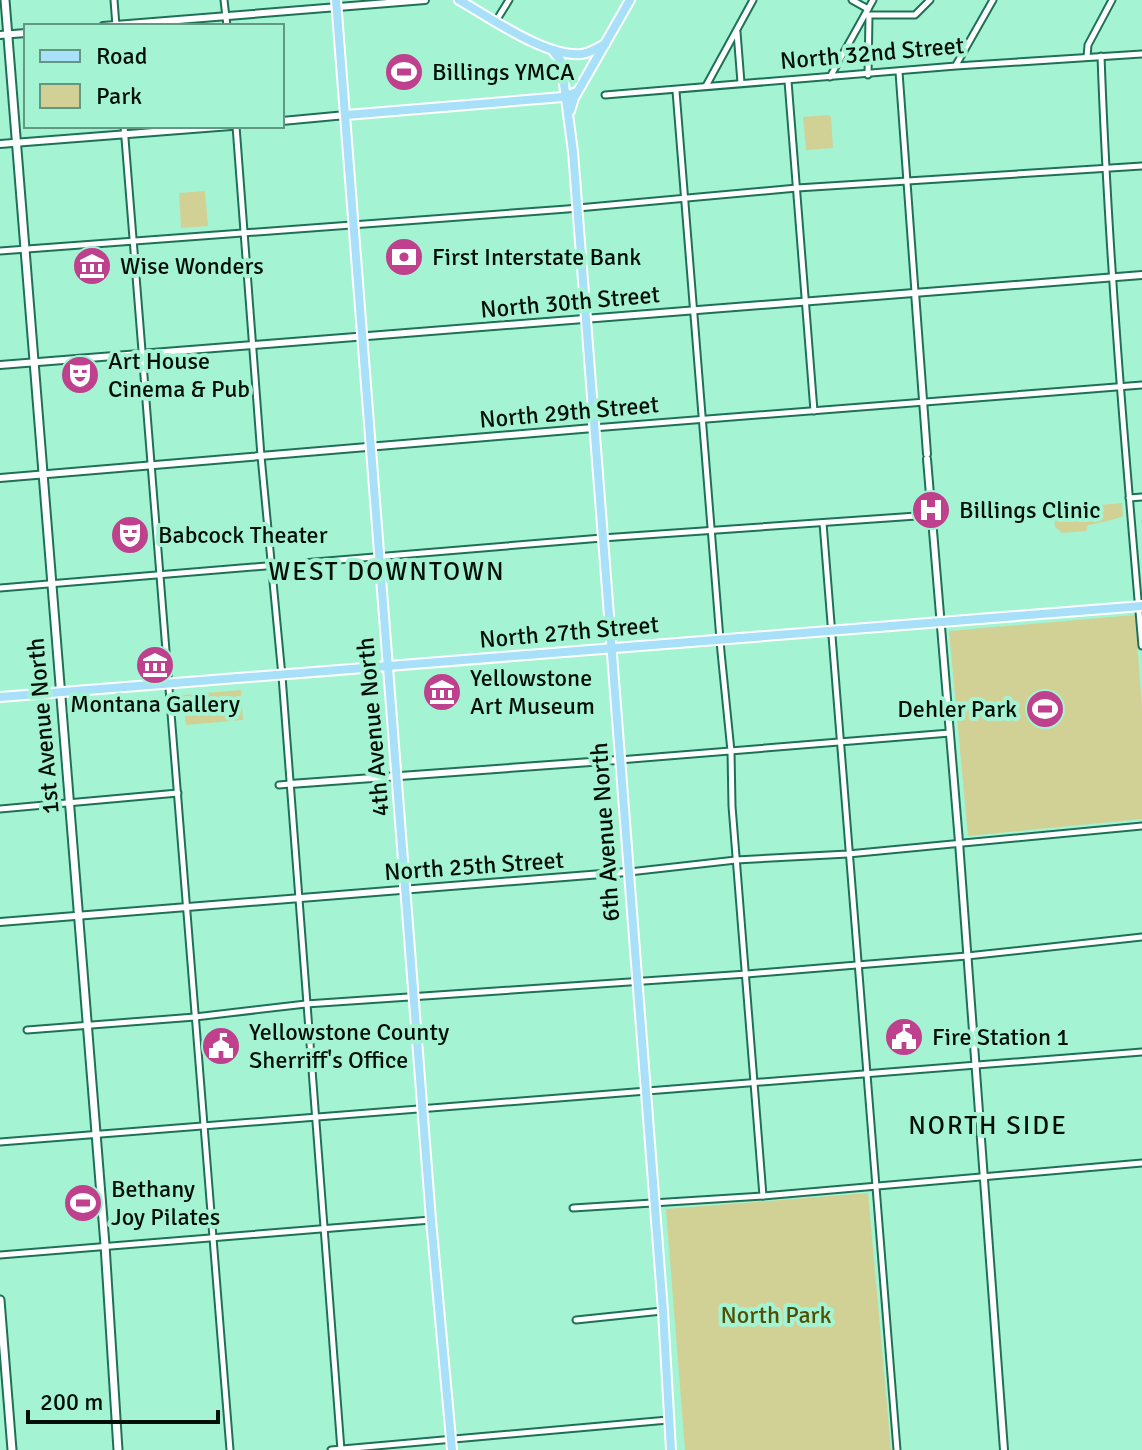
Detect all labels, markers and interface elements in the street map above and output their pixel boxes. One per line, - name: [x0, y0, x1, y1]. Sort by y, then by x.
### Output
- legend: [24, 24, 284, 128]
- street label: North 32nd Street: [779, 30, 965, 76]
- text: Road: [96, 41, 147, 71]
- sports icon: Billings YMCA: [383, 51, 425, 93]
- place label: Billings YMCA: [432, 57, 575, 87]
- text: Park: [96, 81, 142, 111]
- bank icon: First Interstate Bank: [383, 236, 425, 278]
- place label: First Interstate Bank: [432, 242, 641, 272]
- museum icon: Wise Wonders: [71, 245, 113, 287]
- place label: Wise Wonders: [120, 251, 264, 281]
- street label: North 30th Street: [479, 279, 661, 325]
- place label: Art House Cinema & Pub: [108, 346, 250, 404]
- theatre icon: Art House Cinema & Pub: [59, 354, 101, 396]
- street label: North 29th Street: [478, 389, 660, 435]
- hospital icon: Billings Clinic: [910, 489, 952, 531]
- place label: Billings Clinic: [959, 495, 1101, 525]
- theatre icon: Babcock Theater: [109, 514, 151, 556]
- place label: Babcock Theater: [158, 520, 328, 550]
- district label: WEST DOWNTOWN: [268, 556, 506, 588]
- street label: North 27th Street: [478, 609, 660, 655]
- street label: 1st Avenue North: [20, 636, 66, 816]
- street label: 4th Avenue North: [350, 636, 396, 818]
- museum icon: Montana Gallery: [134, 644, 176, 686]
- place label: Yellowstone Art Museum: [470, 663, 595, 721]
- museum icon: Yellowstone Art Museum: [421, 671, 463, 713]
- sports icon: Dehler Park: [1024, 688, 1066, 730]
- place label: Montana Gallery: [70, 689, 240, 719]
- place label: Dehler Park: [897, 694, 1017, 724]
- street label: 6th Avenue North: [584, 741, 626, 923]
- street label: North 25th Street: [383, 845, 565, 887]
- public building icon: Fire Station 1: [883, 1016, 925, 1058]
- place label: Yellowstone County Sherriff's Office: [249, 1017, 449, 1075]
- place label: Fire Station 1: [932, 1022, 1069, 1052]
- public building icon: Yellowstone County Sherriff's Office: [200, 1025, 242, 1067]
- district label: NORTH SIDE: [908, 1110, 1068, 1142]
- place label: Bethany Joy Pilates: [111, 1174, 220, 1232]
- sports icon: Bethany Joy Pilates: [62, 1182, 104, 1224]
- park label: North Park: [721, 1300, 832, 1330]
- scale bar: [28, 1374, 218, 1424]
- text: 200 m: [40, 1387, 103, 1417]

